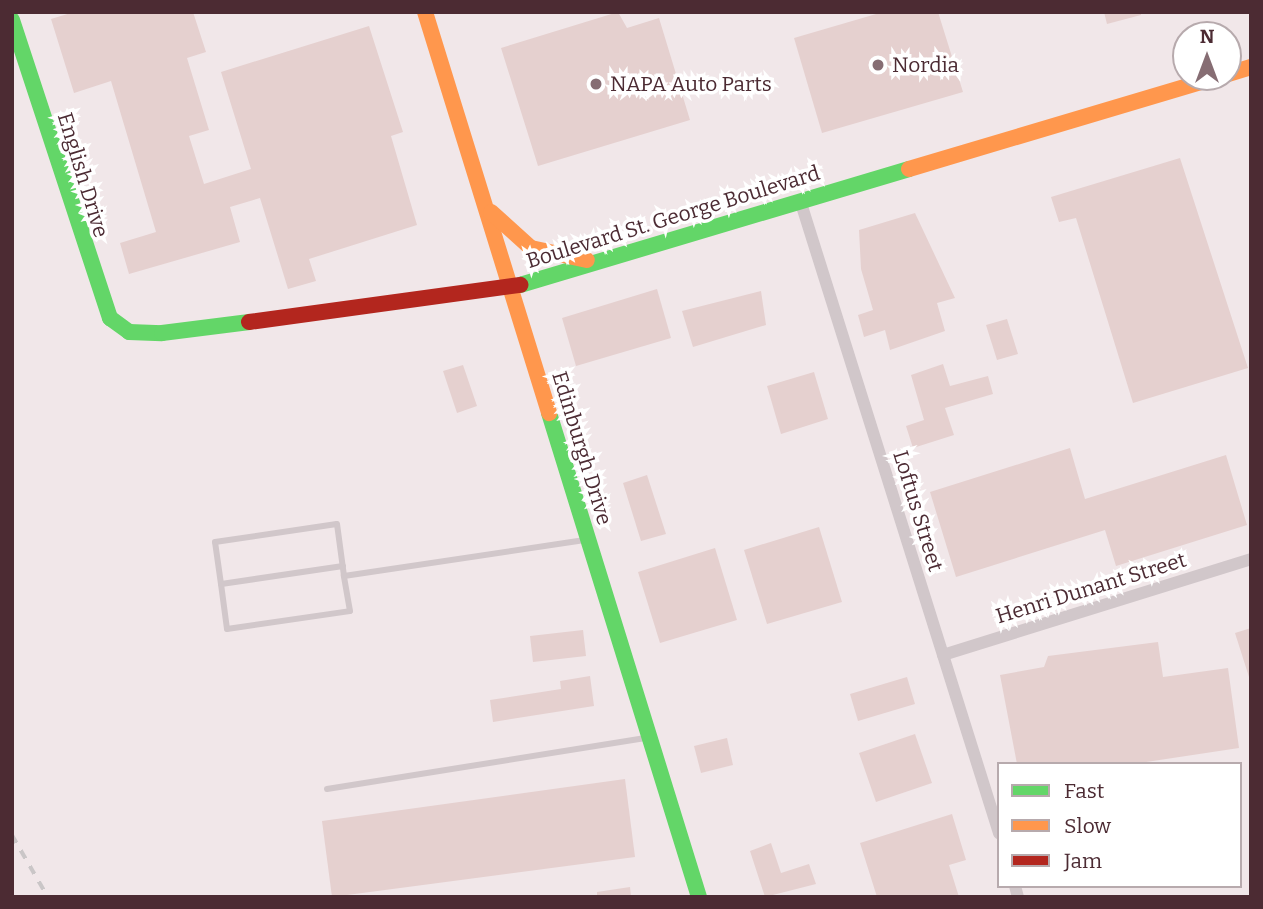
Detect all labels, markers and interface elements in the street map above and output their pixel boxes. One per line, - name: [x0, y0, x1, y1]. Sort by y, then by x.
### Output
- north arrow: [1172, 21, 1242, 91]
- text: N: [1200, 25, 1214, 48]
- place label: Nordia: [892, 52, 959, 78]
- marker: Nordia: [870, 57, 886, 73]
- place label: NAPA Auto Parts: [610, 71, 772, 97]
- marker: NAPA Auto Parts: [588, 76, 604, 92]
- street label: English Drive: [52, 110, 114, 240]
- street label: Boulevard St. George Boulevard: [523, 160, 823, 274]
- street label: Edinburgh Drive: [547, 368, 617, 528]
- street label: Loftus Street: [888, 448, 948, 574]
- street label: Henri Dunant Street: [993, 547, 1189, 629]
- legend: [997, 762, 1242, 888]
- text: Fast: [1064, 778, 1104, 804]
- text: Slow: [1064, 813, 1111, 839]
- text: Jam: [1064, 848, 1102, 874]

